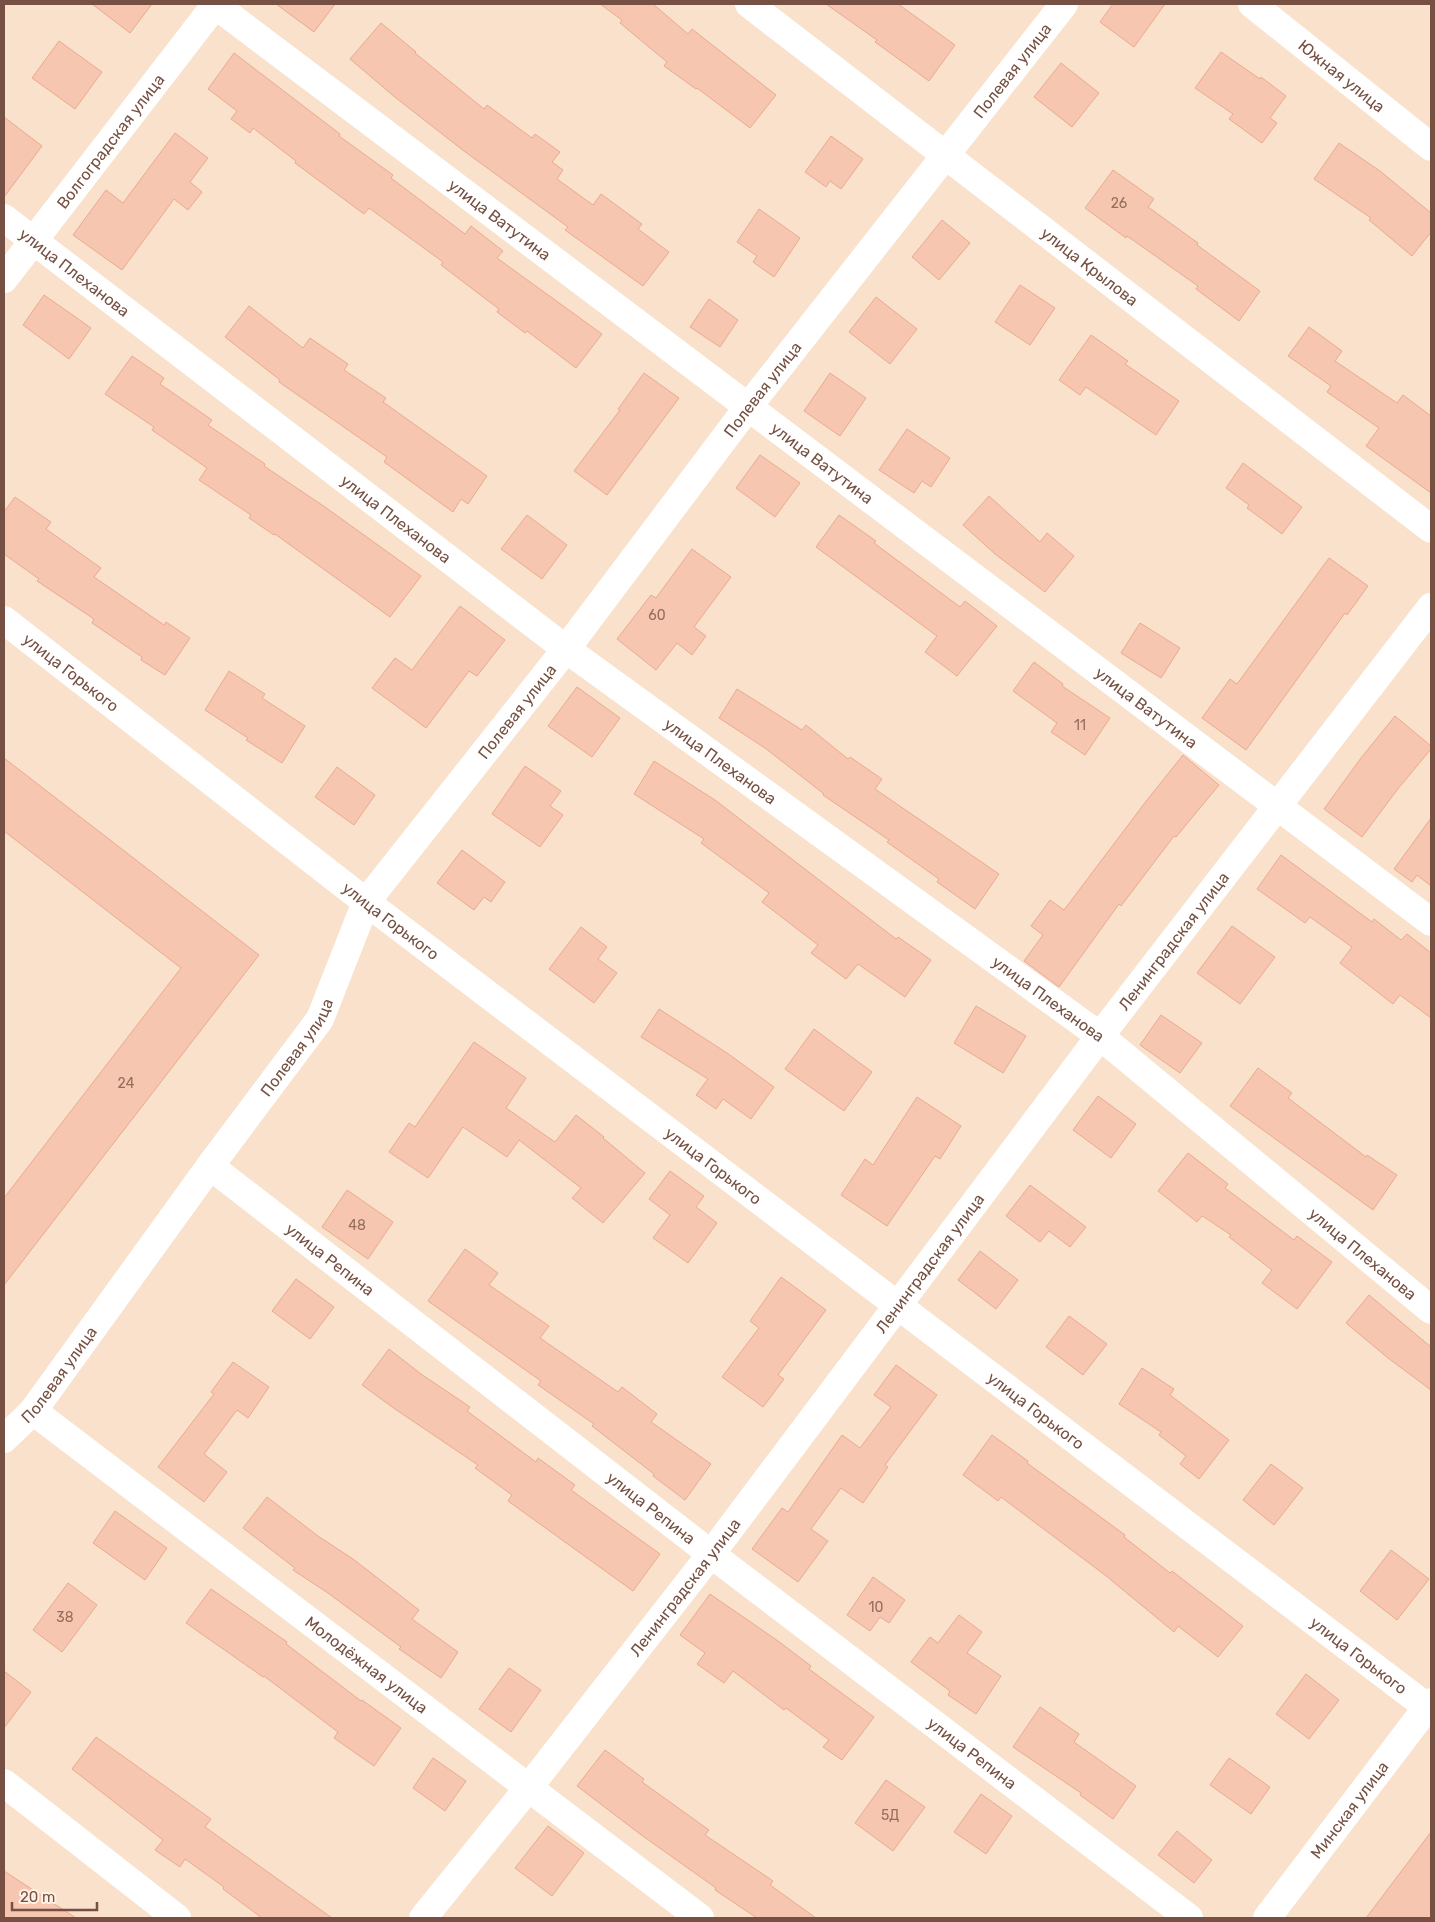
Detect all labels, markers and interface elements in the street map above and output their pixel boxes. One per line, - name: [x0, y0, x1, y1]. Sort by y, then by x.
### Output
- street label: Полевая улица: [969, 19, 1055, 122]
- street label: Южная улица: [1294, 36, 1389, 116]
- street label: Волгоградская улица: [53, 70, 168, 213]
- street label: улица Ватутина: [445, 175, 554, 265]
- house number: 26: [1111, 195, 1127, 212]
- street label: улица Крылова: [1037, 223, 1142, 310]
- street label: улица Плеханова: [15, 224, 133, 321]
- street label: Полевая улица: [720, 338, 806, 441]
- street label: улица Ватутина: [767, 419, 877, 508]
- street label: улица Плеханова: [337, 471, 455, 567]
- house number: 60: [648, 607, 666, 624]
- street label: улица Горького: [19, 629, 123, 716]
- street label: Полевая улица: [474, 660, 560, 763]
- street label: улица Ватутина: [1091, 663, 1201, 752]
- street label: улица Плеханова: [660, 714, 780, 808]
- house number: 11: [1074, 717, 1086, 734]
- street label: Ленинградская улица: [1114, 868, 1233, 1014]
- street label: улица Горького: [338, 878, 443, 964]
- street label: улица Плеханова: [988, 952, 1108, 1046]
- street label: Полевая улица: [257, 996, 337, 1100]
- house number: 24: [118, 1075, 135, 1092]
- street label: улица Горького: [661, 1123, 765, 1209]
- street label: Ленинградская улица: [871, 1190, 988, 1337]
- street label: улица Плеханова: [1305, 1204, 1420, 1304]
- house number: 48: [348, 1217, 366, 1234]
- street label: улица Репина: [282, 1219, 378, 1300]
- street label: Полевая улица: [17, 1323, 101, 1427]
- street label: улица Горького: [984, 1368, 1088, 1454]
- street label: улица Репина: [603, 1468, 699, 1548]
- street label: Ленинградская улица: [626, 1515, 745, 1660]
- house number: 10: [869, 1599, 884, 1616]
- house number: 38: [56, 1609, 74, 1626]
- street label: Молодёжная улица: [301, 1612, 431, 1718]
- street label: улица Горького: [1306, 1613, 1411, 1698]
- street label: улица Репина: [924, 1713, 1020, 1793]
- street label: Минская улица: [1307, 1758, 1393, 1862]
- house number: 5Д: [881, 1807, 899, 1824]
- scale bar: [12, 1880, 98, 1912]
- text: 20 m: [20, 1888, 55, 1906]

